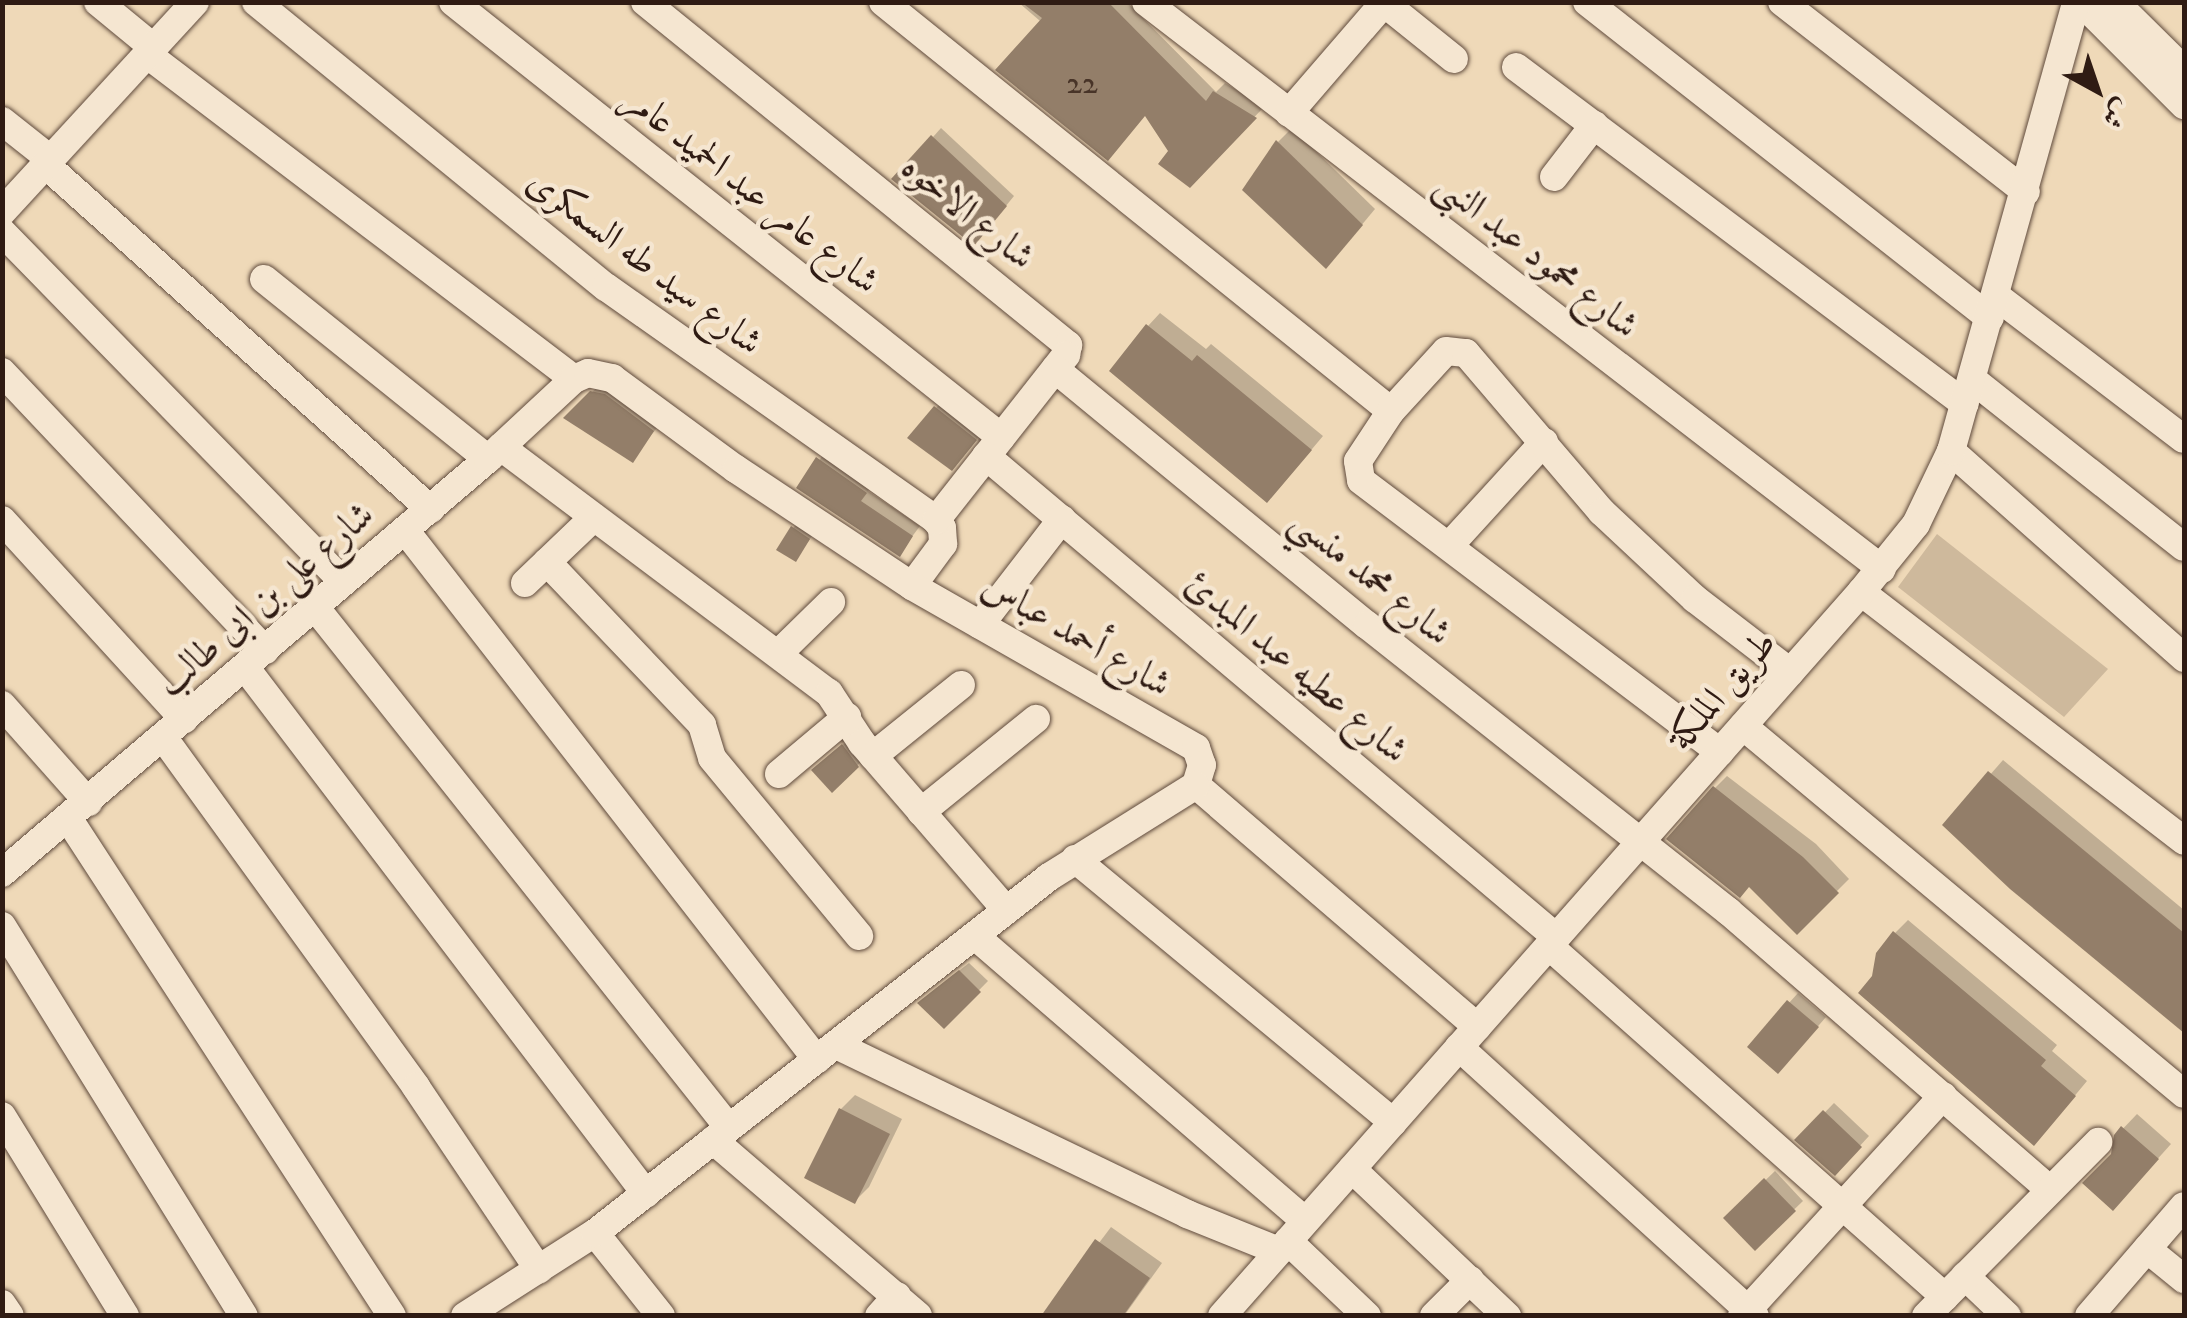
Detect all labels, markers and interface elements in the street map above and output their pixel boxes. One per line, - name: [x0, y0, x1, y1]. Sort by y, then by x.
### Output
- north arrow: [2047, 40, 2147, 140]
- house number: 22: [1066, 65, 1098, 103]
- street label: شارع عامر عبد الحميد عامر: [613, 77, 887, 305]
- text: ش: [2095, 91, 2138, 136]
- street label: شارع الاخوه: [891, 145, 1043, 281]
- street label: شارع سيد طه السمكرى: [517, 160, 771, 366]
- street label: شارع محمود عبد النبى: [1425, 162, 1647, 350]
- street label: شارع على بن ابى طالب: [148, 493, 384, 707]
- street label: شارع محمد منسي: [1280, 499, 1460, 657]
- street label: شارع عطيه عبد المبدئ: [1175, 562, 1417, 774]
- street label: شارع أحمد عباس: [973, 564, 1179, 708]
- street label: طريق الملكة: [1658, 622, 1788, 760]

